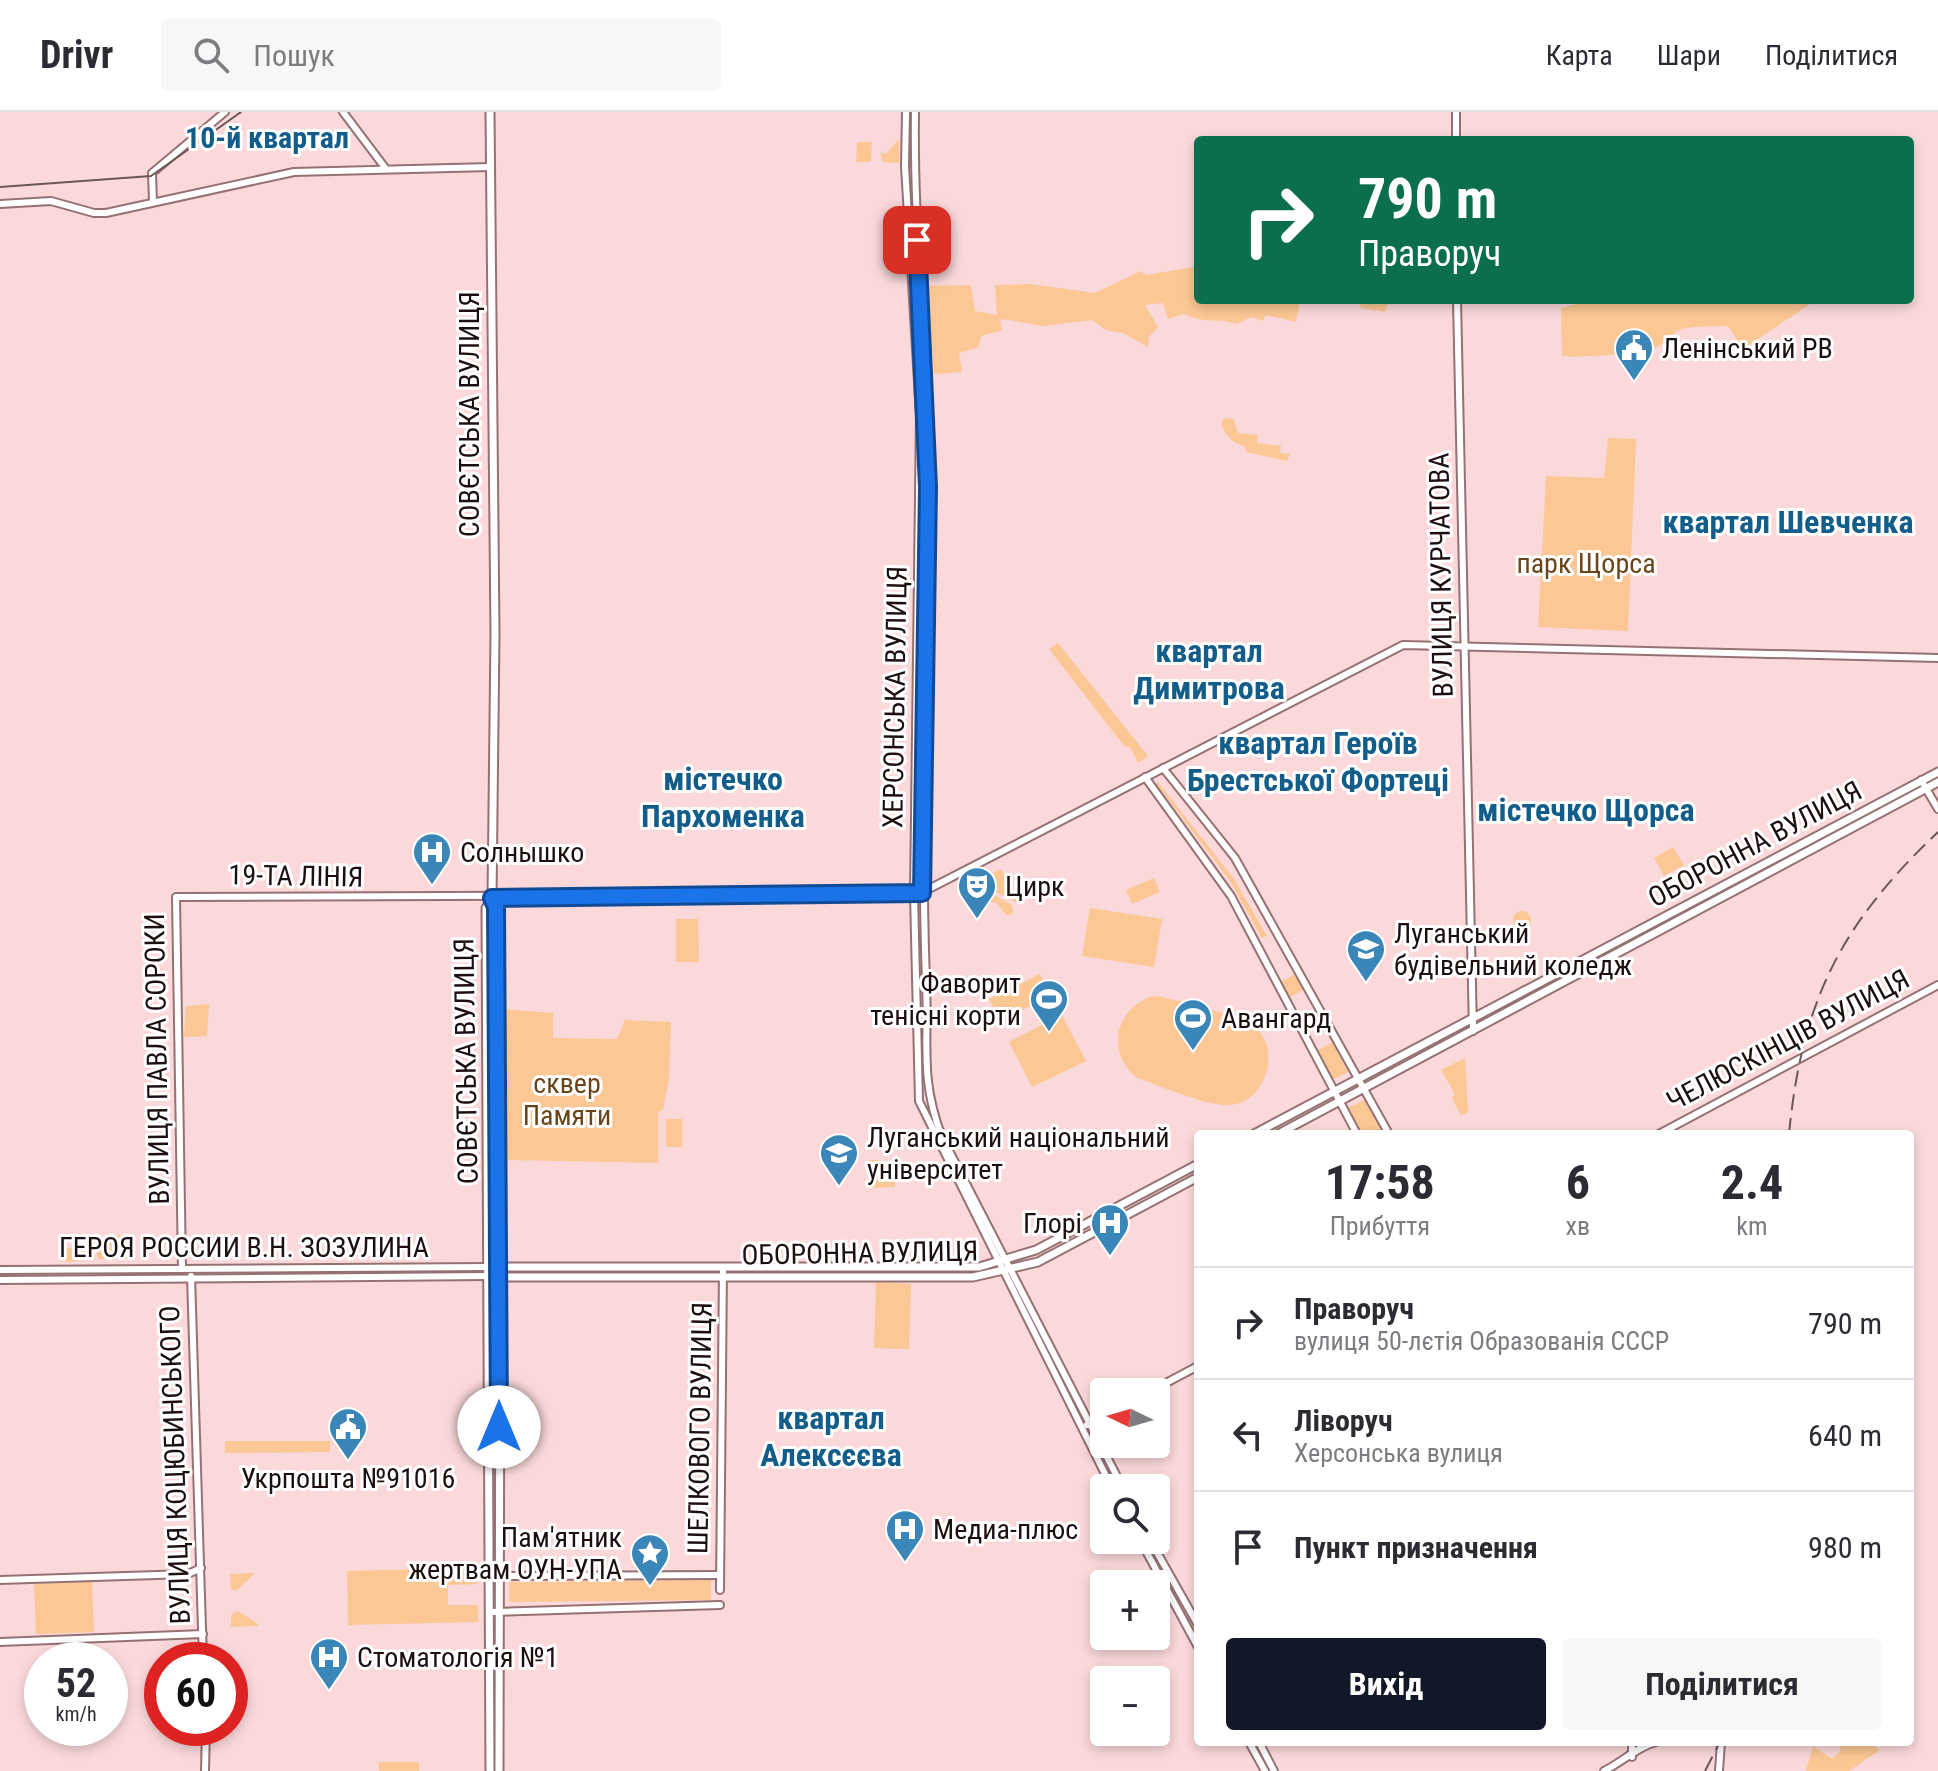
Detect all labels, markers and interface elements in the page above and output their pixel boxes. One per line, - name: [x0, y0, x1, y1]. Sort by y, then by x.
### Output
- search box: [161, 19, 721, 91]
- text: Drivr: [40, 33, 113, 77]
- icon: search: [189, 33, 233, 77]
- text: Пошук: [253, 38, 335, 73]
- text: Карта: [1546, 39, 1613, 72]
- text: Шари: [1657, 39, 1721, 72]
- text: Поділитися: [1765, 39, 1898, 72]
- district label: 10-й квартал: [185, 120, 349, 155]
- text: 790 m: [1358, 166, 1497, 232]
- icon: right: [1226, 168, 1330, 272]
- pin: [883, 206, 951, 274]
- icon: arrive: [895, 218, 939, 262]
- text: Праворуч: [1358, 233, 1501, 275]
- street label: СОВЄТСЬКА ВУЛИЦЯ: [453, 291, 486, 537]
- public building icon: Ленінський РВ: [1613, 327, 1655, 382]
- place label: Ленінський РВ: [1662, 332, 1833, 365]
- street label: ВУЛИЦЯ КУРЧАТОВА: [1422, 452, 1460, 698]
- district label: квартал Шевченка: [1662, 503, 1914, 541]
- park label: парк Щорса: [1516, 547, 1656, 580]
- street label: ХЕРСОНСЬКА ВУЛИЦЯ: [876, 565, 914, 829]
- district label: квартал Димитрова: [1133, 632, 1285, 707]
- district label: квартал Героїв Брестської Фортеці: [1187, 724, 1449, 799]
- district label: містечко Пархоменка: [641, 760, 805, 835]
- street label: ОБОРОННА ВУЛИЦЯ: [1643, 774, 1867, 914]
- district label: містечко Щорса: [1477, 791, 1695, 829]
- hospital icon: Солнышко: [411, 831, 453, 886]
- place label: Солнышко: [460, 836, 584, 869]
- street label: 19-ТА ЛІНІЯ: [228, 858, 364, 894]
- theatre icon: Цирк: [956, 865, 998, 920]
- place label: Цирк: [1005, 870, 1064, 903]
- street label: ВУЛИЦЯ ПАВЛА СОРОКИ: [138, 913, 176, 1205]
- place label: Луганський будівельний коледж: [1394, 917, 1632, 982]
- school or university icon: Луганський будівельний коледж: [1345, 928, 1387, 983]
- street label: СОВЄТСЬКА ВУЛИЦЯ: [447, 938, 485, 1184]
- street label: ЧЕЛЮСКІНЦІВ ВУЛИЦЯ: [1661, 962, 1915, 1118]
- place label: Фаворит тенісні корти: [870, 967, 1021, 1032]
- sports icon: Фаворит тенісні корти: [1028, 978, 1070, 1033]
- sports icon: Авангард: [1172, 997, 1214, 1052]
- place label: Авангард: [1221, 1002, 1331, 1035]
- park label: сквер Памяти: [523, 1067, 611, 1132]
- place label: Луганський національний університет: [867, 1121, 1170, 1186]
- school or university icon: Луганський національний університет: [818, 1132, 860, 1187]
- text: 17:58: [1325, 1154, 1435, 1211]
- text: 6: [1566, 1154, 1590, 1211]
- text: 2.4: [1721, 1154, 1783, 1211]
- hospital icon: Глорі: [1089, 1202, 1131, 1257]
- place label: Глорі: [1023, 1207, 1082, 1240]
- text: Прибуття: [1330, 1211, 1430, 1241]
- text: хв: [1566, 1211, 1590, 1241]
- text: km: [1736, 1211, 1768, 1241]
- street label: ГЕРОЯ РОССИИ В.Н. ЗОЗУЛИНА: [59, 1231, 429, 1264]
- street label: ОБОРОННА ВУЛИЦЯ: [741, 1234, 979, 1272]
- text: Праворуч: [1294, 1291, 1414, 1326]
- icon: right: [1226, 1301, 1270, 1345]
- street label: ШЕЛКОВОГО ВУЛИЦЯ: [681, 1302, 719, 1554]
- street label: ВУЛИЦЯ КОЦЮБИНСЬКОГО: [153, 1305, 197, 1625]
- text: 790 m: [1808, 1306, 1882, 1341]
- text: вулиця 50-лєтія Образованія СССР: [1294, 1326, 1669, 1356]
- north arrow: [1090, 1378, 1170, 1458]
- map controls: [1090, 1378, 1170, 1746]
- position arrow: [457, 1385, 541, 1469]
- district label: квартал Алексєєва: [760, 1399, 902, 1474]
- text: Ліворуч: [1294, 1403, 1393, 1438]
- public building icon: Укрпошта №91016: [327, 1406, 369, 1461]
- icon: left: [1226, 1413, 1270, 1457]
- text: 640 m: [1808, 1418, 1882, 1453]
- text: Херсонська вулиця: [1294, 1438, 1503, 1468]
- place label: Укрпошта №91016: [241, 1462, 455, 1495]
- button: search: [1090, 1474, 1170, 1554]
- hospital icon: Медиа-плюс: [884, 1508, 926, 1563]
- place label: Медиа-плюс: [933, 1513, 1078, 1546]
- place label: Пам'ятник жертвам ОУН-УПА: [409, 1521, 622, 1586]
- icon: arrive: [1226, 1525, 1270, 1569]
- text: Пункт призначення: [1294, 1530, 1538, 1565]
- text: 980 m: [1808, 1530, 1882, 1565]
- place icon: Пам'ятник жертвам ОУН-УПА: [629, 1532, 671, 1587]
- button: +: [1090, 1570, 1170, 1650]
- hospital icon: Стоматологія №1: [308, 1636, 350, 1691]
- button: Вихід: [1226, 1638, 1546, 1730]
- button: Поділитися: [1562, 1638, 1882, 1730]
- place label: Стоматологія №1: [357, 1641, 558, 1674]
- speed limit sign: 60: [144, 1642, 248, 1746]
- text: 52: [56, 1660, 96, 1707]
- button: −: [1090, 1666, 1170, 1746]
- text: km/h: [55, 1702, 97, 1726]

